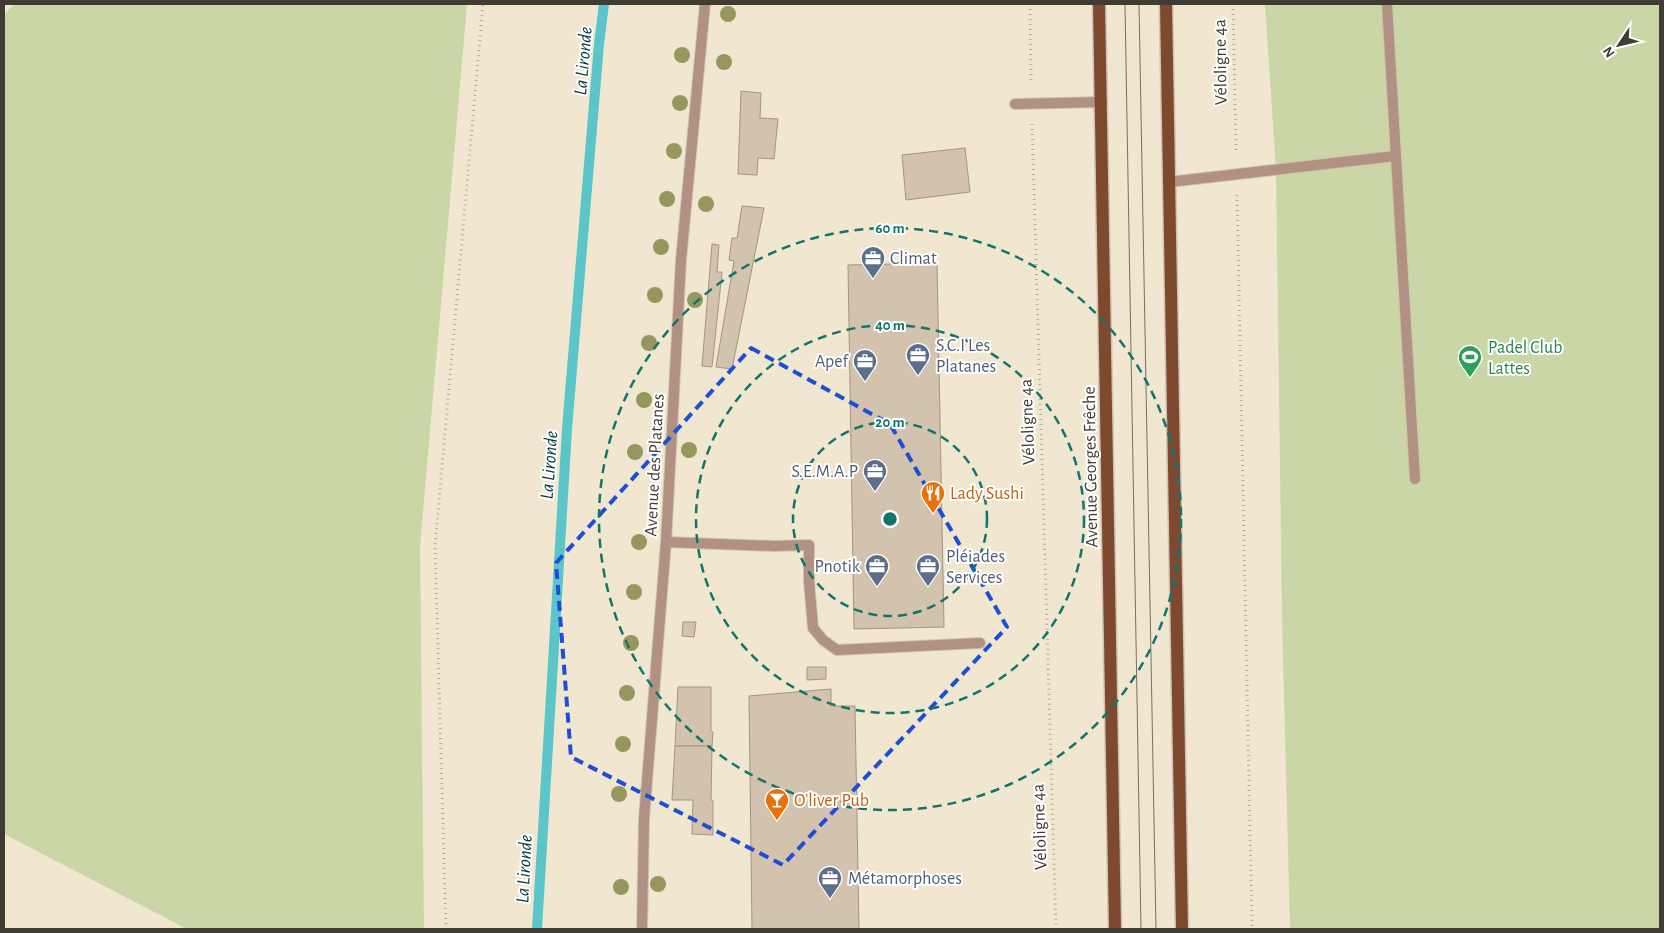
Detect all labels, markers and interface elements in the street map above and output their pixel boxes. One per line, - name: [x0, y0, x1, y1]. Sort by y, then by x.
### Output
- street label: Véloligne 4a: [1211, 19, 1231, 105]
- north arrow: [1594, 20, 1644, 70]
- water label: La Lironde: [571, 26, 596, 96]
- text: N: [1601, 44, 1618, 60]
- text: 60 m: [875, 221, 905, 236]
- office icon: Climat: [860, 245, 886, 279]
- place label: Climat: [890, 250, 937, 268]
- text: 40 m: [875, 318, 905, 333]
- place label: S.C.I Les Platanes: [936, 337, 996, 376]
- place label: Padel Club Lattes: [1488, 339, 1562, 378]
- office icon: S.C.I Les Platanes: [905, 342, 931, 376]
- sports icon: Padel Club Lattes: [1457, 344, 1483, 378]
- office icon: Apef: [852, 348, 878, 382]
- place label: Apef: [815, 353, 850, 371]
- street label: Véloligne 4a: [1018, 379, 1038, 465]
- street label: Avenue Georges Frêche: [1081, 386, 1101, 548]
- street label: Avenue des Platanes: [642, 393, 668, 537]
- text: 20 m: [875, 415, 905, 430]
- water label: La Lironde: [538, 430, 561, 500]
- office icon: S.E.M.A.P: [862, 458, 888, 492]
- place label: S.E.M.A.P: [791, 463, 858, 481]
- restaurant icon: Lady Sushi: [920, 480, 946, 514]
- place label: Lady Sushi: [950, 485, 1024, 503]
- centre of rings: [881, 510, 899, 528]
- place label: Pléiades Services: [946, 548, 1005, 587]
- office icon: Pnotik: [864, 553, 890, 587]
- office icon: Pléiades Services: [915, 553, 941, 587]
- place label: Pnotik: [814, 558, 861, 576]
- street label: Véloligne 4a: [1030, 784, 1050, 870]
- bar icon: O'liver Pub: [764, 787, 790, 821]
- place label: O'liver Pub: [794, 792, 869, 810]
- water label: La Lironde: [513, 834, 536, 904]
- office icon: Métamorphoses: [817, 865, 843, 899]
- place label: Métamorphoses: [848, 870, 962, 888]

